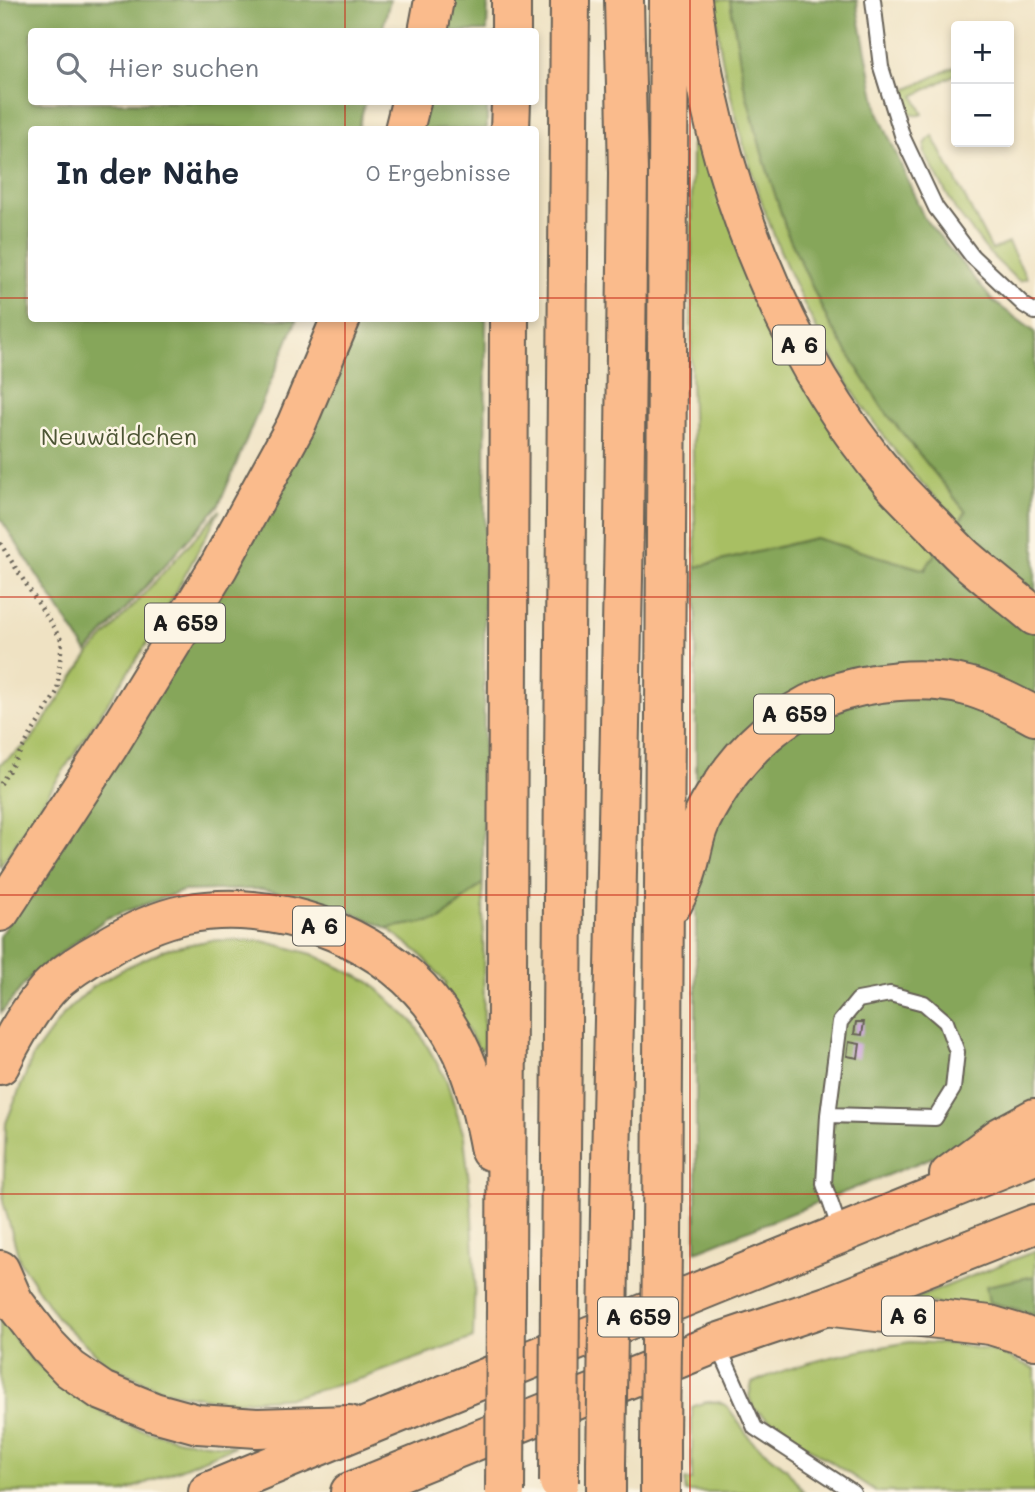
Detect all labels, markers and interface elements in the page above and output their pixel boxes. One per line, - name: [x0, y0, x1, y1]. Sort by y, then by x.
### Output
- map controls: [951, 21, 1014, 147]
- button: +: [951, 21, 1014, 84]
- search box: [28, 28, 539, 105]
- icon: search: [52, 48, 90, 86]
- text: Hier suchen: [108, 50, 259, 84]
- button: −: [951, 84, 1014, 147]
- text: In der Nähe: [56, 152, 239, 192]
- text: 0 Ergebnisse: [366, 157, 511, 187]
- road number: A 6: [773, 326, 825, 364]
- park label: Neuwäldchen: [41, 420, 197, 451]
- road number: A 659: [145, 604, 225, 642]
- road number: A 659: [754, 694, 834, 734]
- road number: A 6: [293, 906, 345, 945]
- road number: A 6: [882, 1296, 934, 1336]
- road number: A 659: [598, 1298, 678, 1336]

